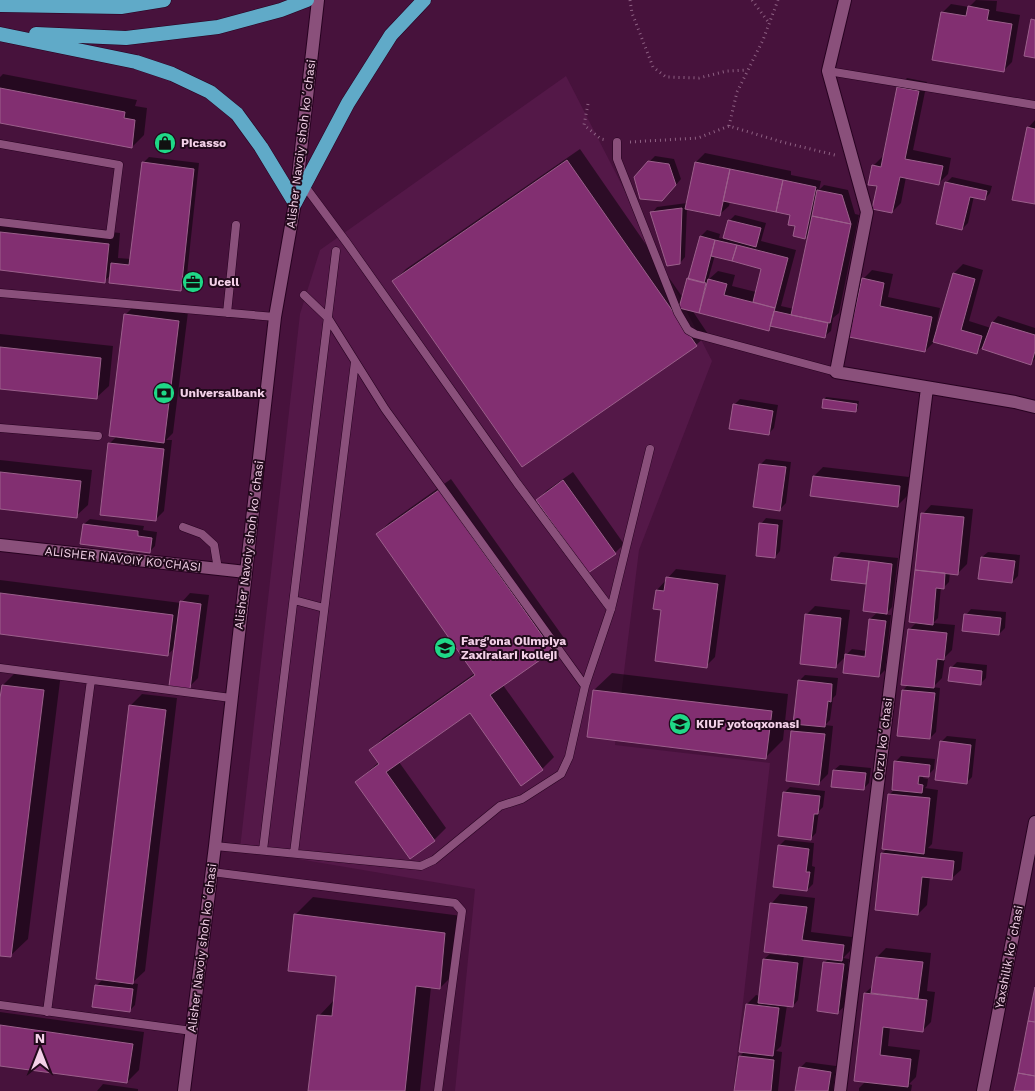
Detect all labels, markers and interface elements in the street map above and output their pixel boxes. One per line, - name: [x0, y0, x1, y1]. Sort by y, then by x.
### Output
- street label: Alisher Navoiy shoh koʻchasi: [284, 59, 318, 229]
- shop icon: Picasso: [153, 131, 177, 155]
- place label: Picasso: [181, 136, 226, 150]
- office icon: Ucell: [181, 270, 205, 294]
- place label: Ucell: [209, 275, 239, 289]
- bank icon: Universalbank: [152, 381, 176, 405]
- place label: Universalbank: [180, 386, 265, 400]
- street label: Alisher Navoiy shoh koʻchasi: [232, 460, 266, 630]
- street label: ALISHER NAVOIY KO'CHASI: [44, 544, 202, 574]
- place label: Farg'ona Olimpiya Zaxiralari kolleji: [461, 634, 566, 662]
- school or university icon: Farg'ona Olimpiya Zaxiralari kolleji: [433, 636, 457, 660]
- street label: Orzu koʻchasi: [871, 697, 895, 781]
- school or university icon: KIUF yotoqxonasi: [668, 712, 692, 736]
- place label: KIUF yotoqxonasi: [696, 717, 799, 731]
- street label: Alisher Navoiy shoh koʻchasi: [185, 863, 219, 1033]
- street label: Yaxshilik koʻchasi: [992, 904, 1026, 1010]
- north arrow: [15, 1026, 65, 1076]
- text: N: [35, 1030, 45, 1046]

